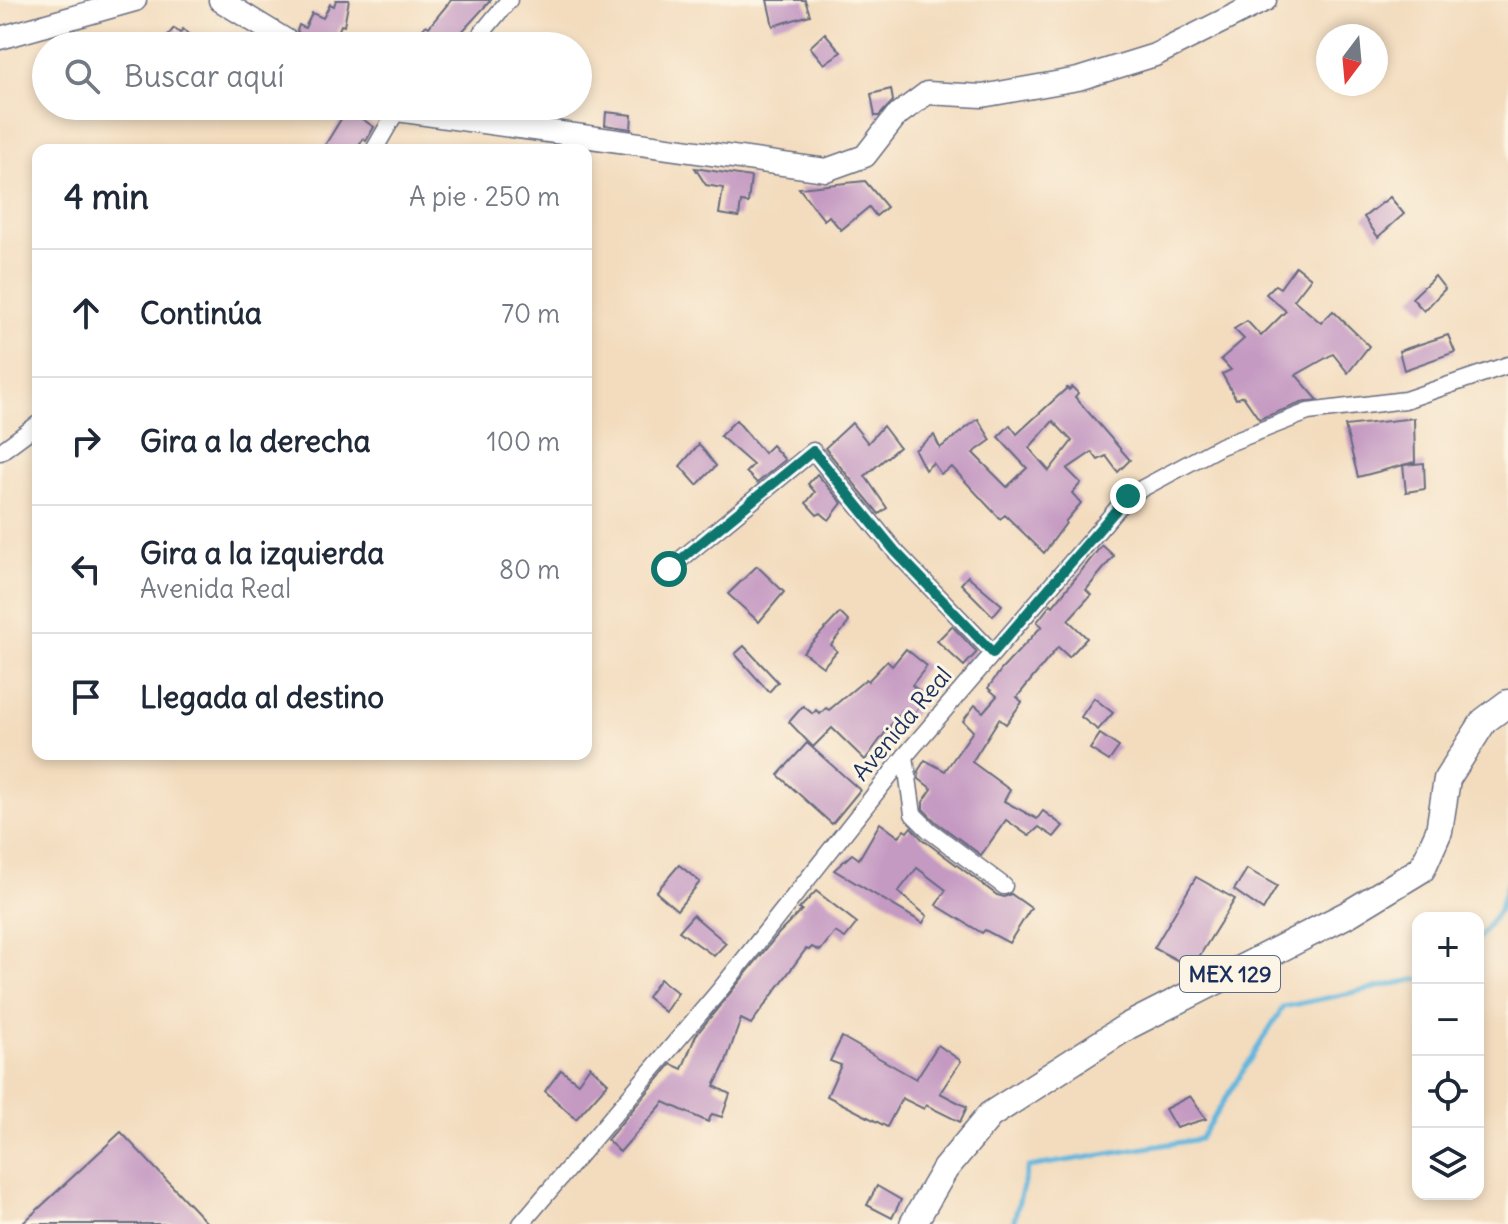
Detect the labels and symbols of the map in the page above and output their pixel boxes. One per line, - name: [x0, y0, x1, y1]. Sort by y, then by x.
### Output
- north arrow: [1316, 24, 1388, 96]
- route end: [1110, 478, 1146, 514]
- route start: [651, 551, 687, 587]
- street label: Avenida Real: [845, 660, 958, 786]
- road number: MEX 129: [1180, 956, 1280, 992]

